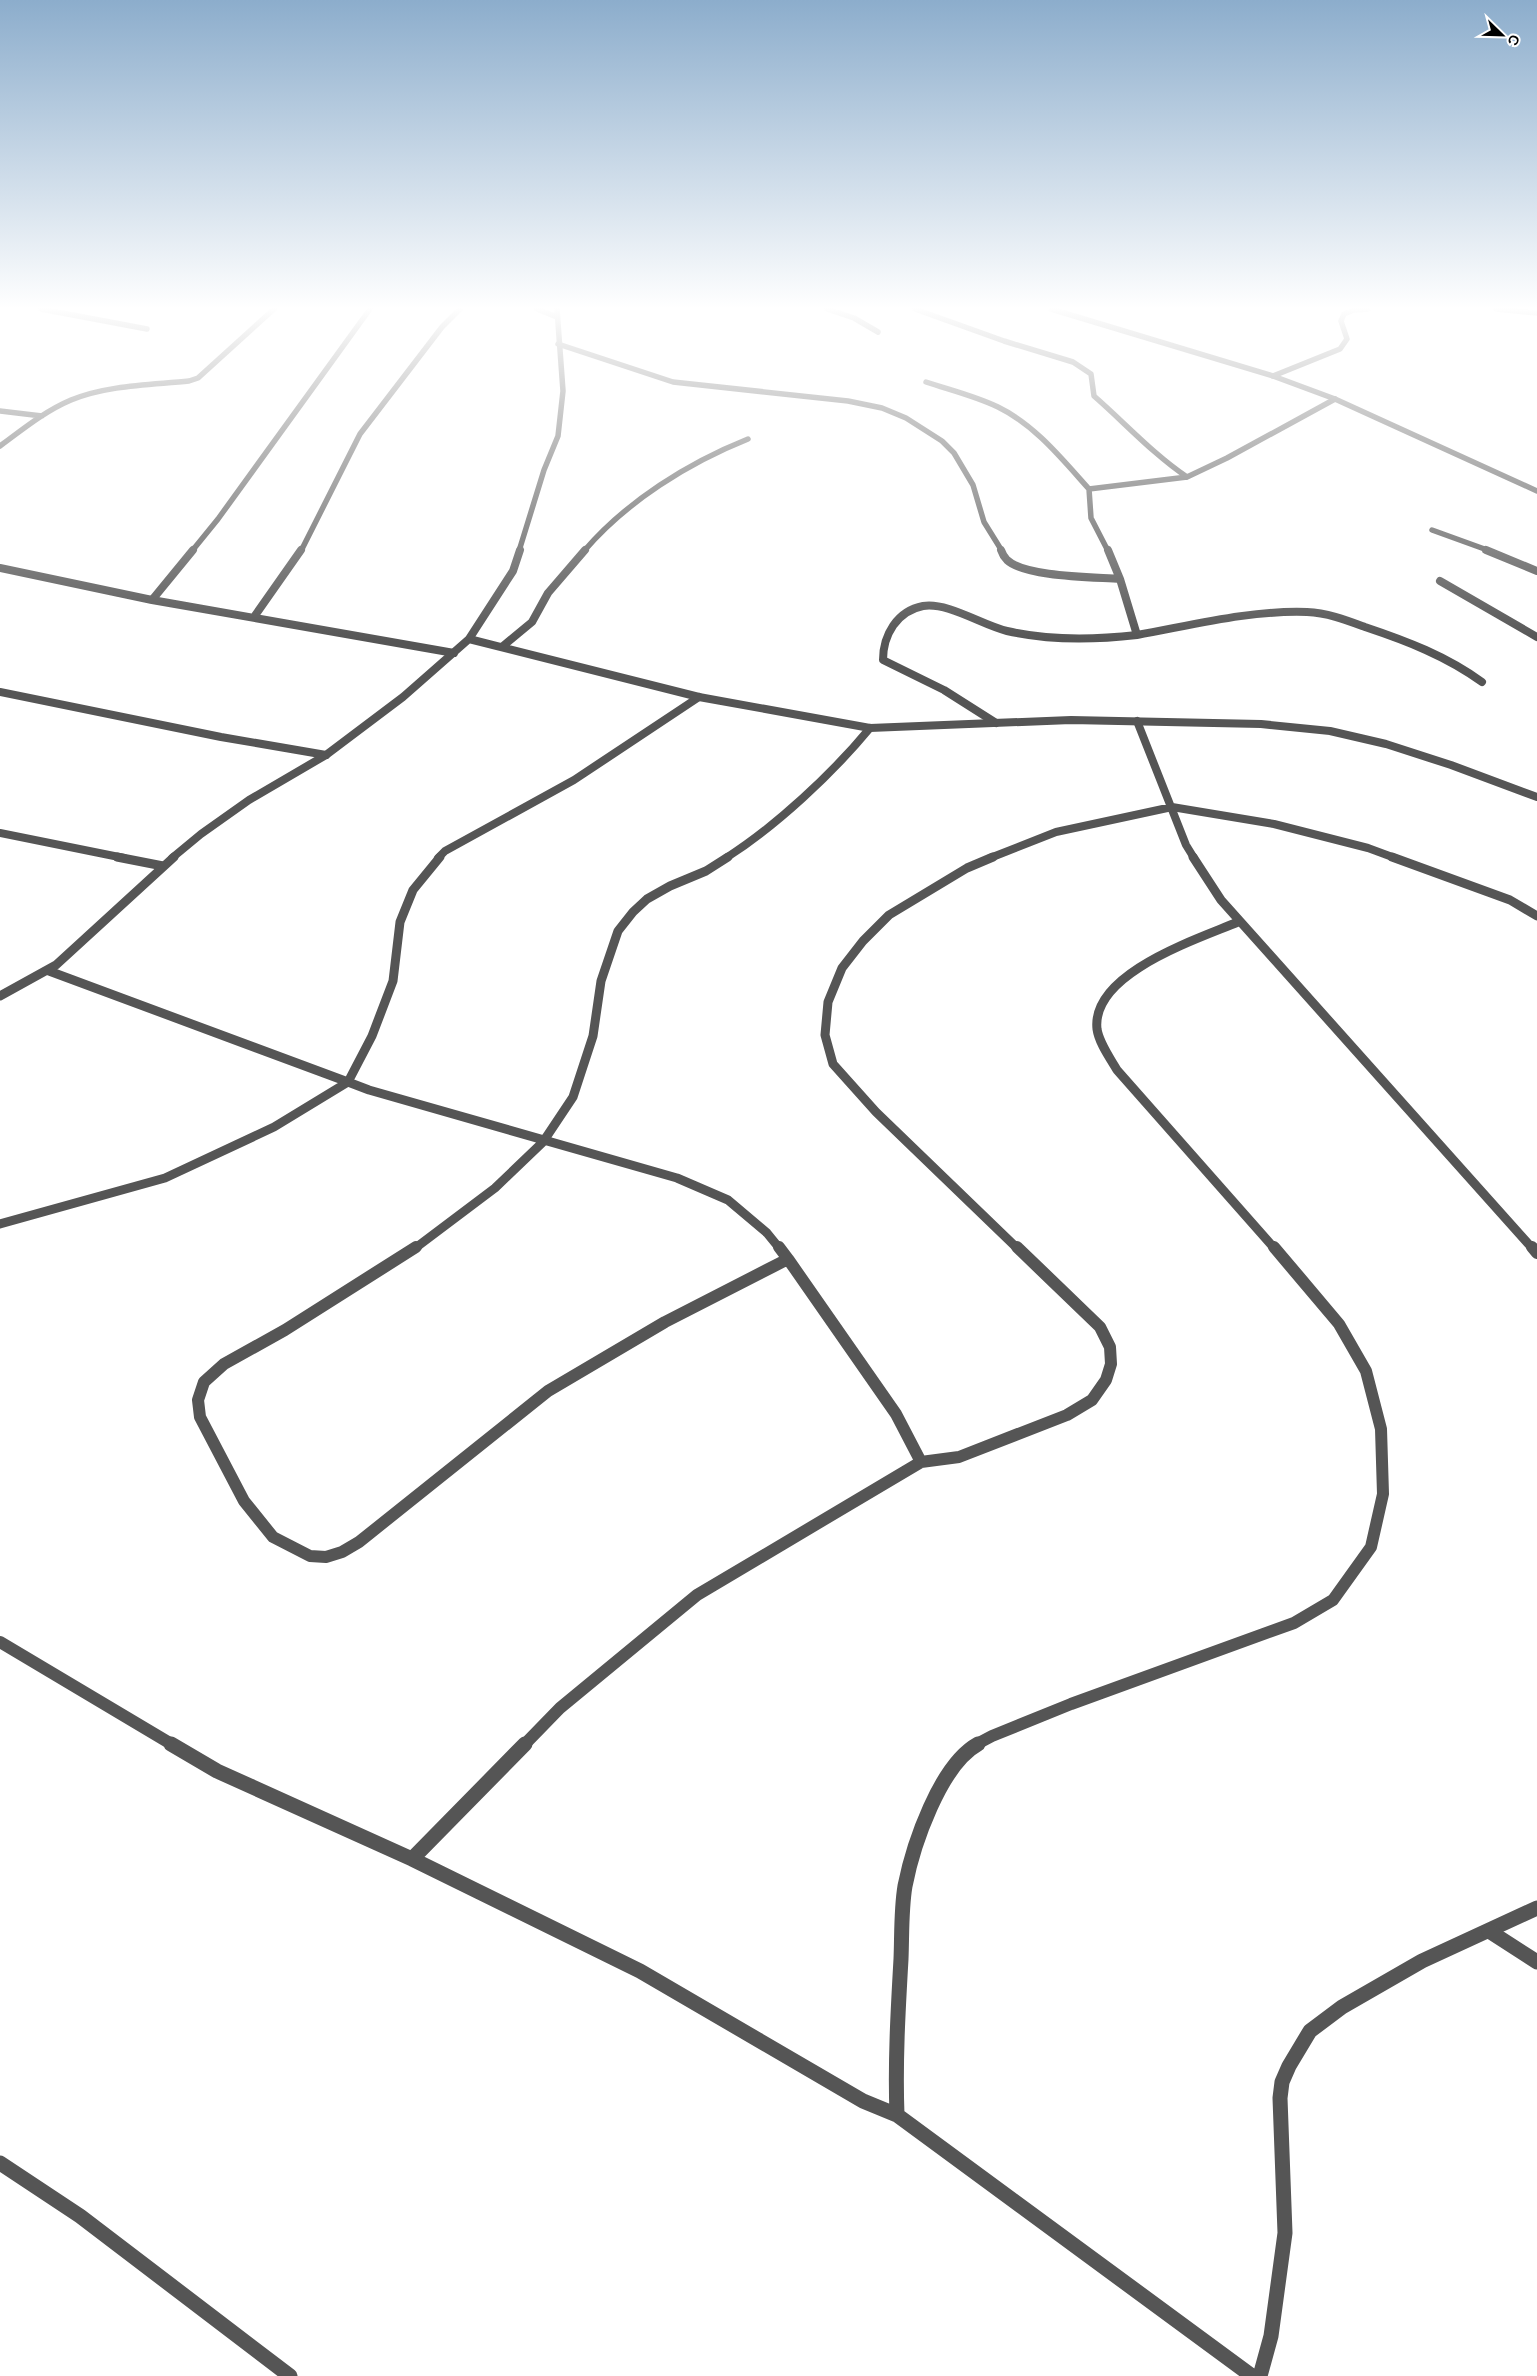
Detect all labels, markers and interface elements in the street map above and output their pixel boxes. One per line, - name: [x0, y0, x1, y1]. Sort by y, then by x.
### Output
- north arrow: [1477, 10, 1527, 60]
- text: С: [1505, 32, 1523, 48]

